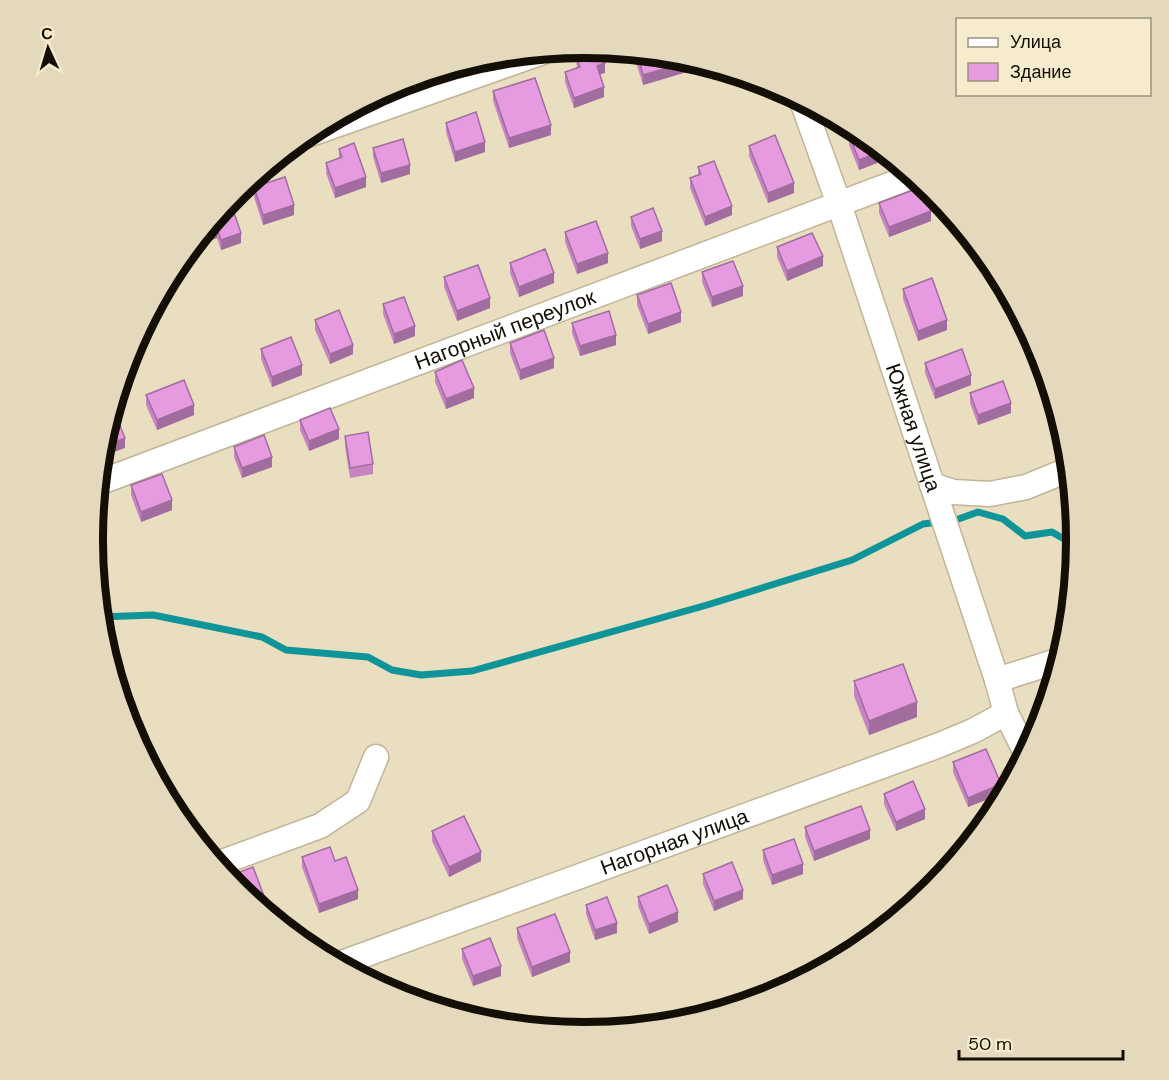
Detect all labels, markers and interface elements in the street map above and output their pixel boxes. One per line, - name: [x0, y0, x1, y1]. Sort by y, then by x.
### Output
- north arrow: [18, 18, 78, 78]
- legend: [956, 18, 1151, 96]
- text: С: [40, 23, 54, 44]
- text: Улица: [1010, 30, 1062, 54]
- text: Здание: [1010, 60, 1071, 84]
- street label: Нагорный переулок: [411, 283, 600, 376]
- street label: Южная улица: [879, 360, 948, 496]
- street label: Нагорная улица: [597, 802, 753, 882]
- scale bar: [959, 1023, 1122, 1061]
- text: 50 m: [968, 1032, 1012, 1056]

